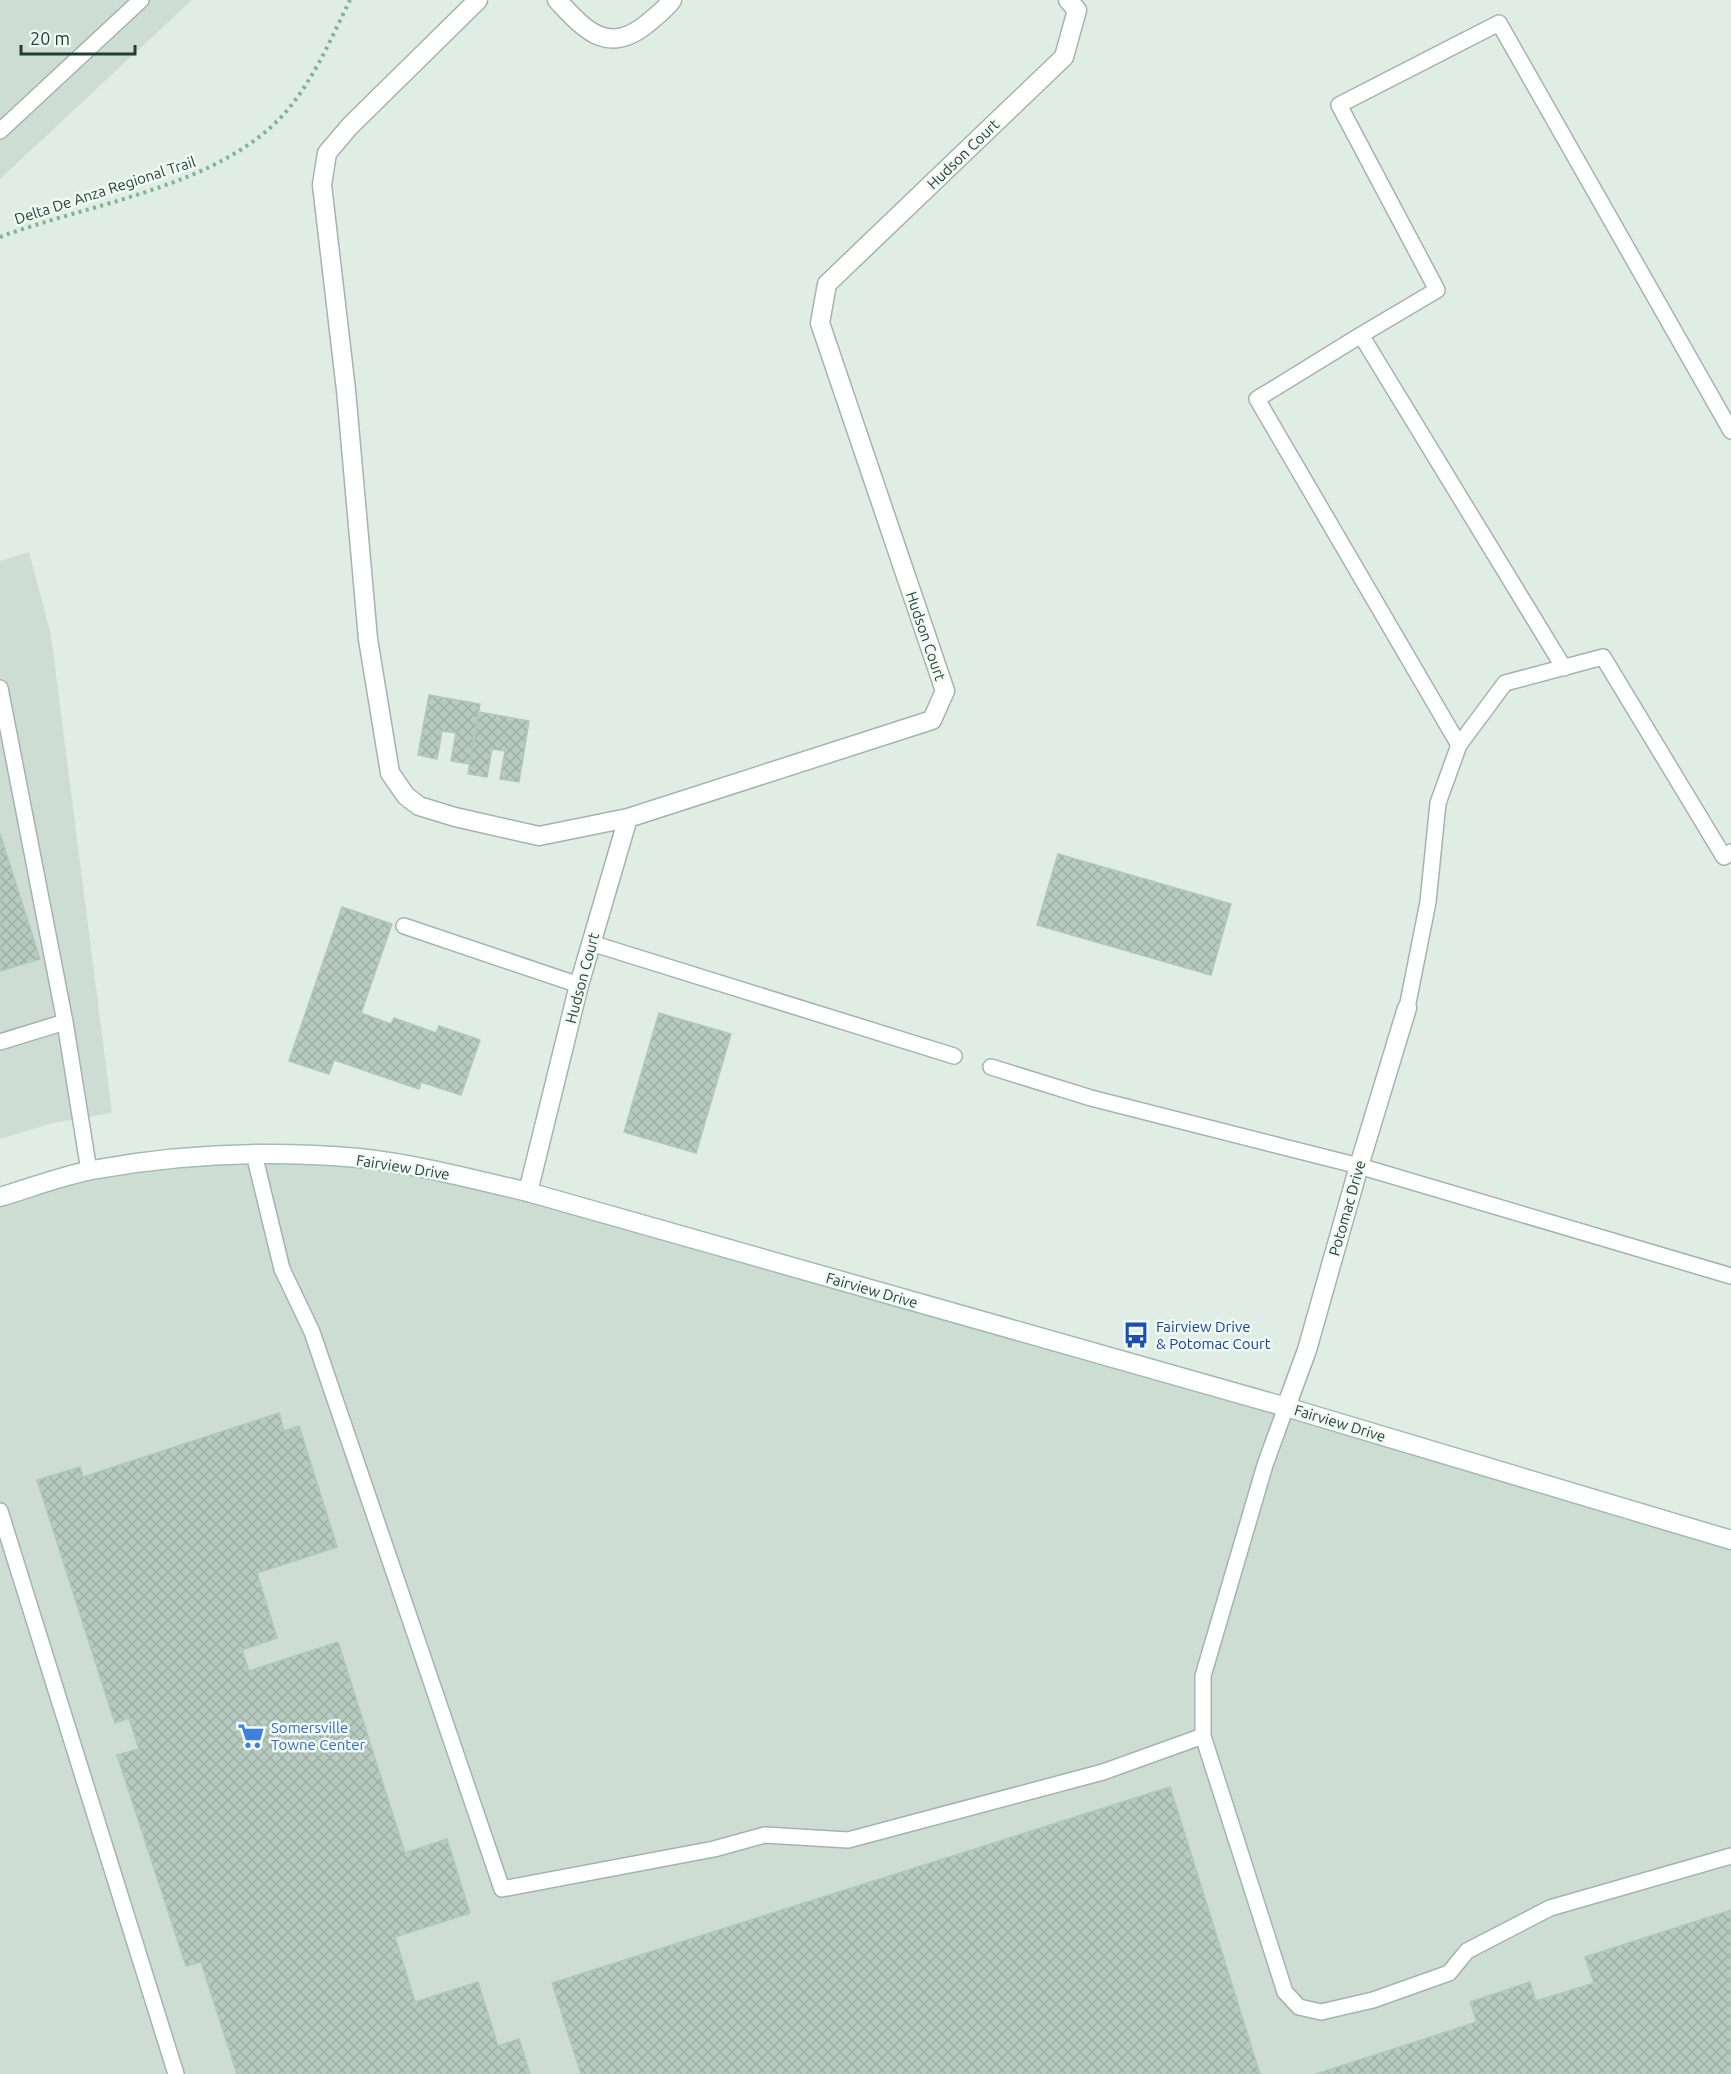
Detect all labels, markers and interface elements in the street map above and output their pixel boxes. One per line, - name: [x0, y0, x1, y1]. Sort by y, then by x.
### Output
- scale bar: [21, 18, 135, 56]
- text: 20 m: [30, 28, 70, 48]
- street label: Hudson Court: [924, 115, 1002, 192]
- street label: Delta De Anza Regional Trail: [12, 153, 198, 227]
- street label: Hudson Court: [903, 589, 949, 683]
- street label: Hudson Court: [562, 931, 602, 1025]
- street label: Fairview Drive: [355, 1151, 451, 1183]
- street label: Potomac Drive: [1325, 1158, 1369, 1258]
- street label: Fairview Drive: [824, 1269, 920, 1311]
- place label: Fairview Drive & Potomac Court: [1156, 1318, 1271, 1352]
- bus stop icon: Fairview Drive & Potomac Court: [1121, 1320, 1151, 1350]
- street label: Fairview Drive: [1292, 1401, 1388, 1445]
- place label: Somersville Towne Center: [271, 1719, 365, 1753]
- supermarket icon: Somersville Towne Center: [236, 1721, 266, 1751]

